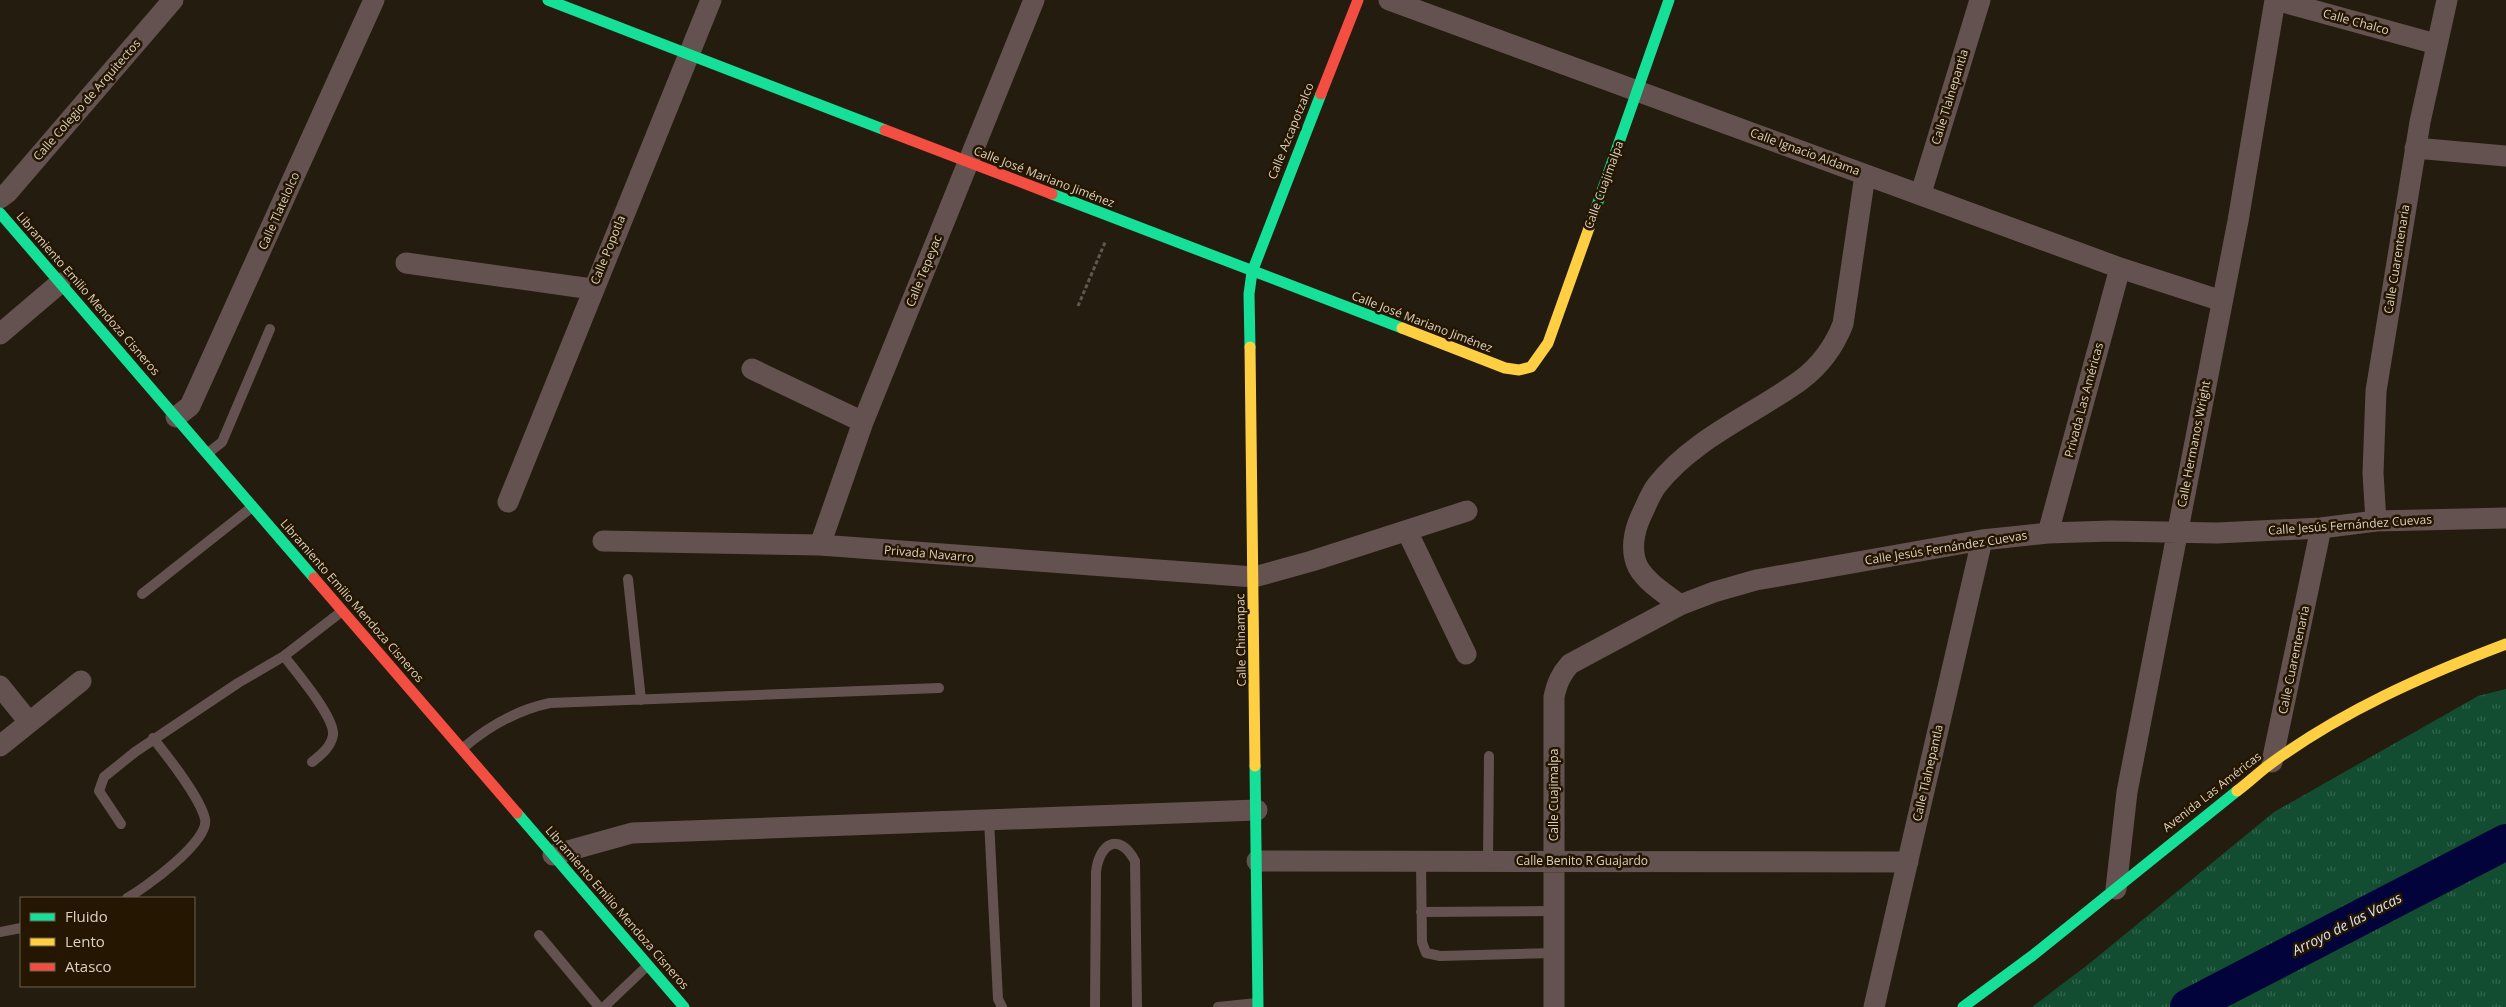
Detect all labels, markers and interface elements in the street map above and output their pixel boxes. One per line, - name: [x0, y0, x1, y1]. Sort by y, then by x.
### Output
- street label: Calle Chalco: [2321, 5, 2391, 38]
- street label: Calle Colegio de Arquitectos: [29, 35, 144, 164]
- street label: Calle Tlalnepantla: [1927, 47, 1972, 147]
- street label: Calle Azcapotzalco: [1263, 80, 1318, 182]
- street label: Calle Ignacio Aldama: [1748, 124, 1862, 179]
- street label: Calle Cuajimalpa: [1580, 138, 1627, 231]
- street label: Calle José Mariano Jiménez: [971, 142, 1117, 211]
- street label: Calle Tlatelolco: [254, 169, 303, 252]
- street label: Calle Cuarentenaria: [2379, 203, 2414, 315]
- street label: Libramiento Emilio Mendoza Cisneros: [13, 208, 164, 379]
- street label: Calle Popotla: [586, 213, 629, 287]
- street label: Calle Tepeyac: [901, 232, 946, 309]
- street label: Calle José Mariano Jiménez: [1349, 287, 1495, 356]
- street label: Privada Las Américas: [2060, 340, 2107, 459]
- street label: Calle Hermanos Wright: [2173, 379, 2214, 509]
- street label: Calle Jesús Fernández Cuevas: [2268, 510, 2433, 539]
- street label: Libramiento Emilio Mendoza Cisneros: [277, 515, 428, 686]
- street label: Calle Jesús Fernández Cuevas: [1864, 526, 2029, 569]
- street label: Privada Navarro: [883, 541, 975, 566]
- street label: Calle Chinampac: [1231, 593, 1250, 687]
- street label: Calle Cuarentenaria: [2274, 604, 2313, 716]
- street label: Calle Tlalnepantla: [1908, 723, 1947, 823]
- street label: Avenida Las Américas: [2159, 747, 2265, 836]
- street label: Calle Cuajimalpa: [1545, 749, 1562, 841]
- street label: Libramiento Emilio Mendoza Cisneros: [542, 822, 693, 993]
- street label: Calle Benito R Guajardo: [1516, 852, 1648, 869]
- water label: Arroyo de las Vacas: [2288, 888, 2405, 960]
- legend: [20, 897, 195, 987]
- text: Fluido: [65, 906, 108, 926]
- text: Lento: [65, 931, 105, 951]
- text: Atasco: [65, 956, 112, 976]

